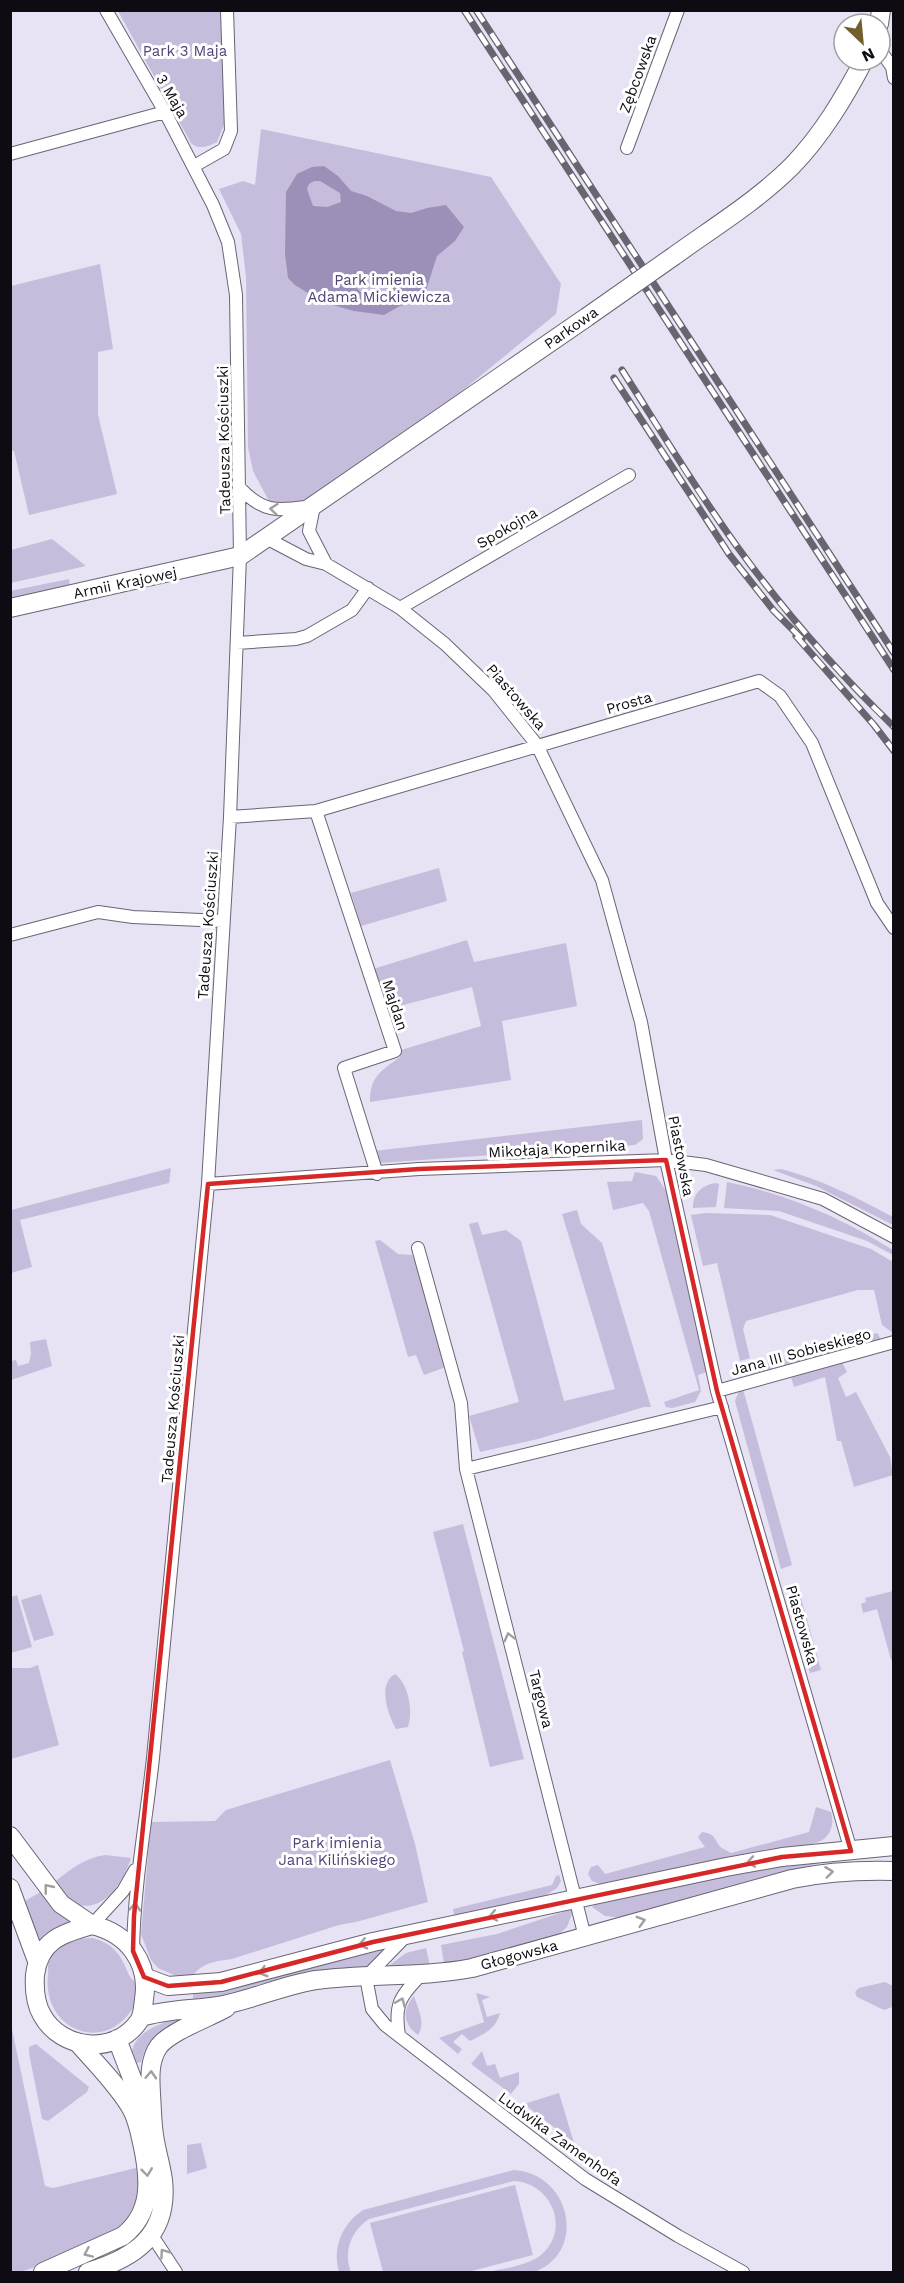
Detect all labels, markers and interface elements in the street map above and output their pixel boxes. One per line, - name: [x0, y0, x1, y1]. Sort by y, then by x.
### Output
- north arrow: [832, 12, 892, 72]
- street label: Zębcowska: [616, 32, 661, 115]
- park label: Park 3 Maja: [143, 42, 228, 60]
- text: N: [859, 44, 878, 66]
- street label: 3 Maja: [152, 71, 192, 122]
- park label: Park imienia Adama Mickiewicza: [308, 271, 451, 306]
- street label: Parkowa: [541, 303, 602, 353]
- street label: Tadeusza Kościuszki: [214, 366, 234, 514]
- one-way arrow: [269, 503, 278, 515]
- street label: Spokojna: [474, 503, 541, 553]
- street label: Armii Krajowej: [72, 563, 178, 603]
- street label: Piastowska: [482, 660, 550, 734]
- street label: Prosta: [604, 688, 654, 718]
- street label: Tadeusza Kościuszki: [194, 850, 222, 1000]
- street label: Majdan: [378, 977, 412, 1033]
- street label: Piastowska: [664, 1114, 698, 1198]
- street label: Mikołaja Kopernika: [488, 1136, 627, 1162]
- street label: Jana III Sobieskiego: [729, 1325, 873, 1379]
- street label: Tadeusza Kościuszki: [158, 1334, 188, 1484]
- street label: Piastowska: [782, 1583, 822, 1667]
- one-way arrow: [504, 1632, 517, 1642]
- street label: Targowa: [525, 1668, 557, 1730]
- park label: Park imienia Jana Kilińskiego: [279, 1834, 396, 1869]
- one-way arrow: [747, 1856, 756, 1868]
- one-way arrow: [825, 1866, 834, 1879]
- one-way arrow: [44, 1884, 55, 1895]
- one-way arrow: [128, 1903, 141, 1912]
- one-way arrow: [489, 1909, 499, 1922]
- one-way arrow: [635, 1916, 646, 1928]
- street label: Głogowska: [478, 1936, 560, 1974]
- one-way arrow: [359, 1937, 369, 1950]
- one-way arrow: [258, 1965, 269, 1977]
- one-way arrow: [394, 1998, 406, 2009]
- one-way arrow: [145, 2070, 157, 2079]
- street label: Ludwika Zamenhofa: [495, 2088, 626, 2190]
- one-way arrow: [140, 2168, 153, 2177]
- one-way arrow: [84, 2246, 95, 2258]
- one-way arrow: [160, 2249, 171, 2260]

